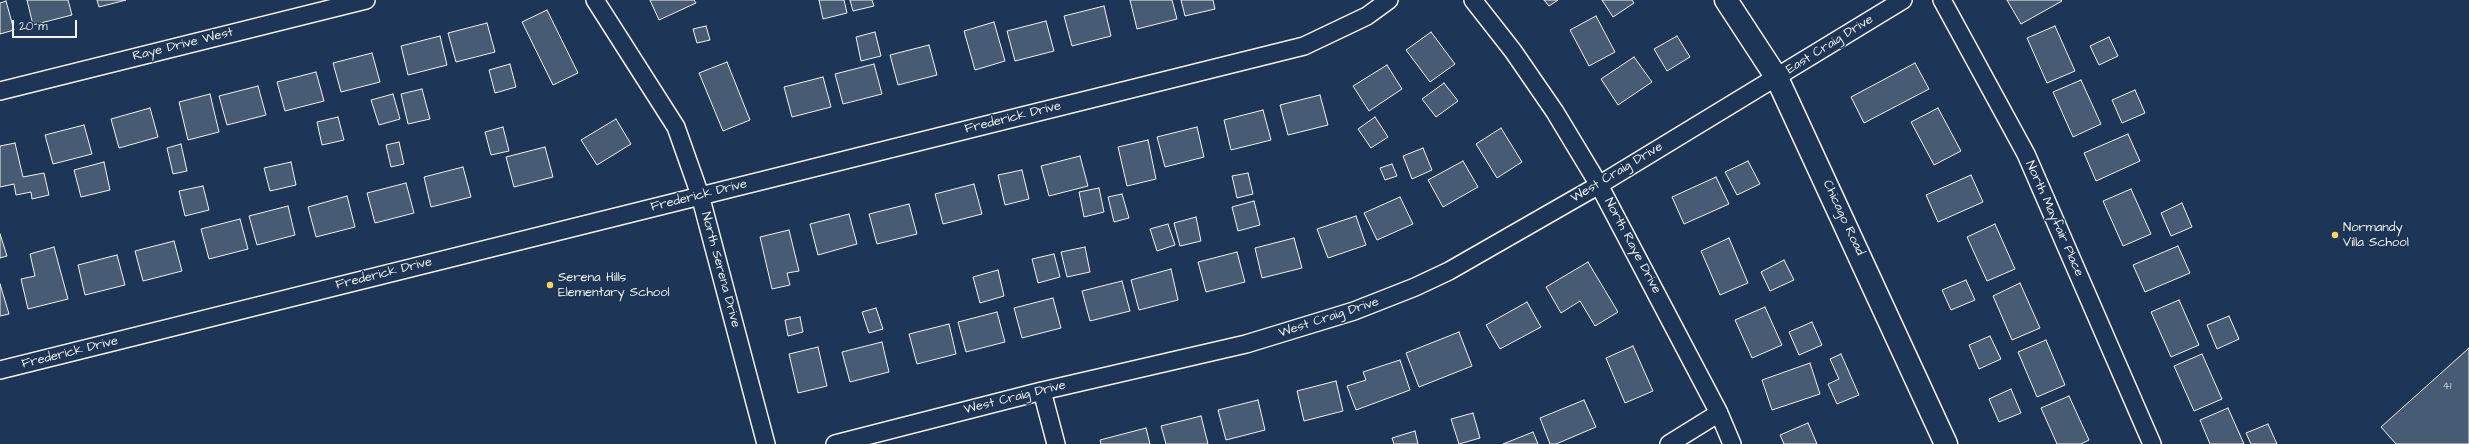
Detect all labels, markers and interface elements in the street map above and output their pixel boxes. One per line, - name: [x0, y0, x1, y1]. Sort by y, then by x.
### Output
- scale bar: [14, 12, 79, 38]
- street label: East Craig Drive: [1784, 12, 1876, 78]
- text: 20 m: [19, 18, 48, 35]
- street label: Raye Drive West: [131, 25, 235, 65]
- street label: Frederick Drive: [963, 98, 1063, 138]
- street label: West Craig Drive: [1568, 139, 1666, 207]
- street label: North Mayfair Place: [2021, 159, 2087, 279]
- street label: Frederick Drive: [649, 176, 749, 216]
- street label: Chicago Road: [1819, 178, 1867, 258]
- street label: North Raye Drive: [1600, 195, 1664, 297]
- street label: North Serena Drive: [697, 211, 743, 329]
- place label: Normandy Villa School: [2343, 220, 2409, 251]
- marker: Normandy Villa School: [2330, 230, 2340, 240]
- street label: Frederick Drive: [334, 254, 434, 294]
- place label: Serena Hills Elementary School: [558, 270, 669, 301]
- marker: Serena Hills Elementary School: [545, 280, 555, 290]
- street label: West Craig Drive: [1277, 294, 1381, 342]
- street label: Frederick Drive: [20, 333, 120, 373]
- street label: West Craig Drive: [962, 378, 1068, 418]
- house number: 41: [2443, 380, 2451, 394]

